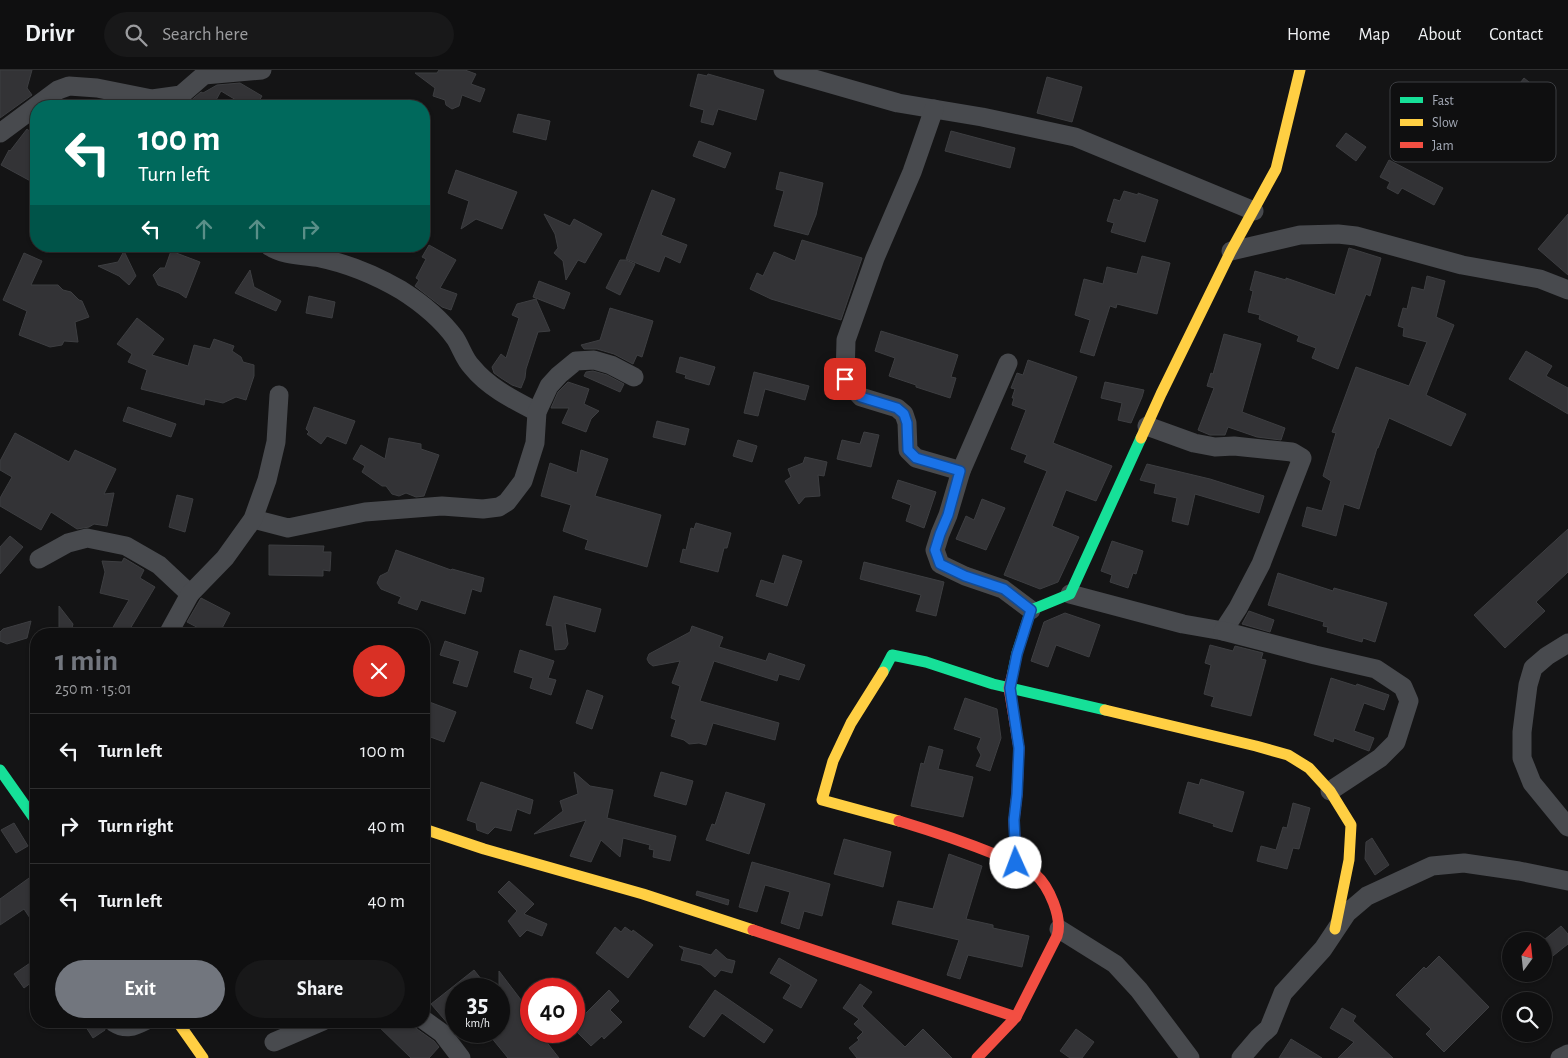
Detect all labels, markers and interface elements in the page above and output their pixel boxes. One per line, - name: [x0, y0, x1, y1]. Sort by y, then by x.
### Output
- search box: [104, 12, 454, 57]
- icon: search: [122, 21, 150, 49]
- text: Drivr: [25, 22, 74, 46]
- text: Search here: [162, 25, 248, 44]
- text: Home: [1287, 26, 1330, 44]
- text: Map: [1358, 26, 1390, 44]
- text: About: [1418, 26, 1461, 44]
- text: Contact: [1489, 26, 1543, 44]
- legend: [1390, 82, 1556, 162]
- text: Fast: [1432, 94, 1454, 108]
- text: Slow: [1432, 116, 1459, 130]
- icon: left: [55, 120, 120, 185]
- text: 100 m: [138, 122, 221, 157]
- text: Jam: [1432, 139, 1454, 153]
- text: Turn left: [138, 163, 210, 185]
- icon: left: [137, 215, 165, 243]
- icon: ahead: [190, 215, 218, 243]
- icon: ahead: [243, 215, 271, 243]
- icon: right: [296, 215, 324, 243]
- pin: [824, 358, 866, 400]
- icon: arrive: [831, 365, 859, 393]
- button: close: [353, 645, 405, 697]
- text: 1 min: [55, 646, 118, 676]
- text: 250 m · 15:01: [55, 681, 132, 697]
- icon: left: [55, 737, 83, 765]
- text: Turn left: [98, 742, 162, 761]
- text: 100 m: [360, 742, 405, 761]
- icon: right: [55, 812, 83, 840]
- text: Turn right: [98, 817, 173, 836]
- text: 40 m: [367, 817, 405, 836]
- position arrow: [989, 836, 1041, 888]
- icon: left: [55, 887, 83, 915]
- text: Turn left: [98, 892, 162, 911]
- text: 40 m: [367, 892, 405, 911]
- north arrow: [1502, 932, 1552, 982]
- map controls: [1502, 932, 1552, 1042]
- button: Exit: [55, 960, 225, 1018]
- button: Share: [235, 960, 405, 1018]
- speed limit sign: 40: [520, 978, 585, 1043]
- text: 35: [467, 992, 488, 1017]
- button: search: [1502, 992, 1552, 1042]
- text: km/h: [465, 1017, 490, 1029]

